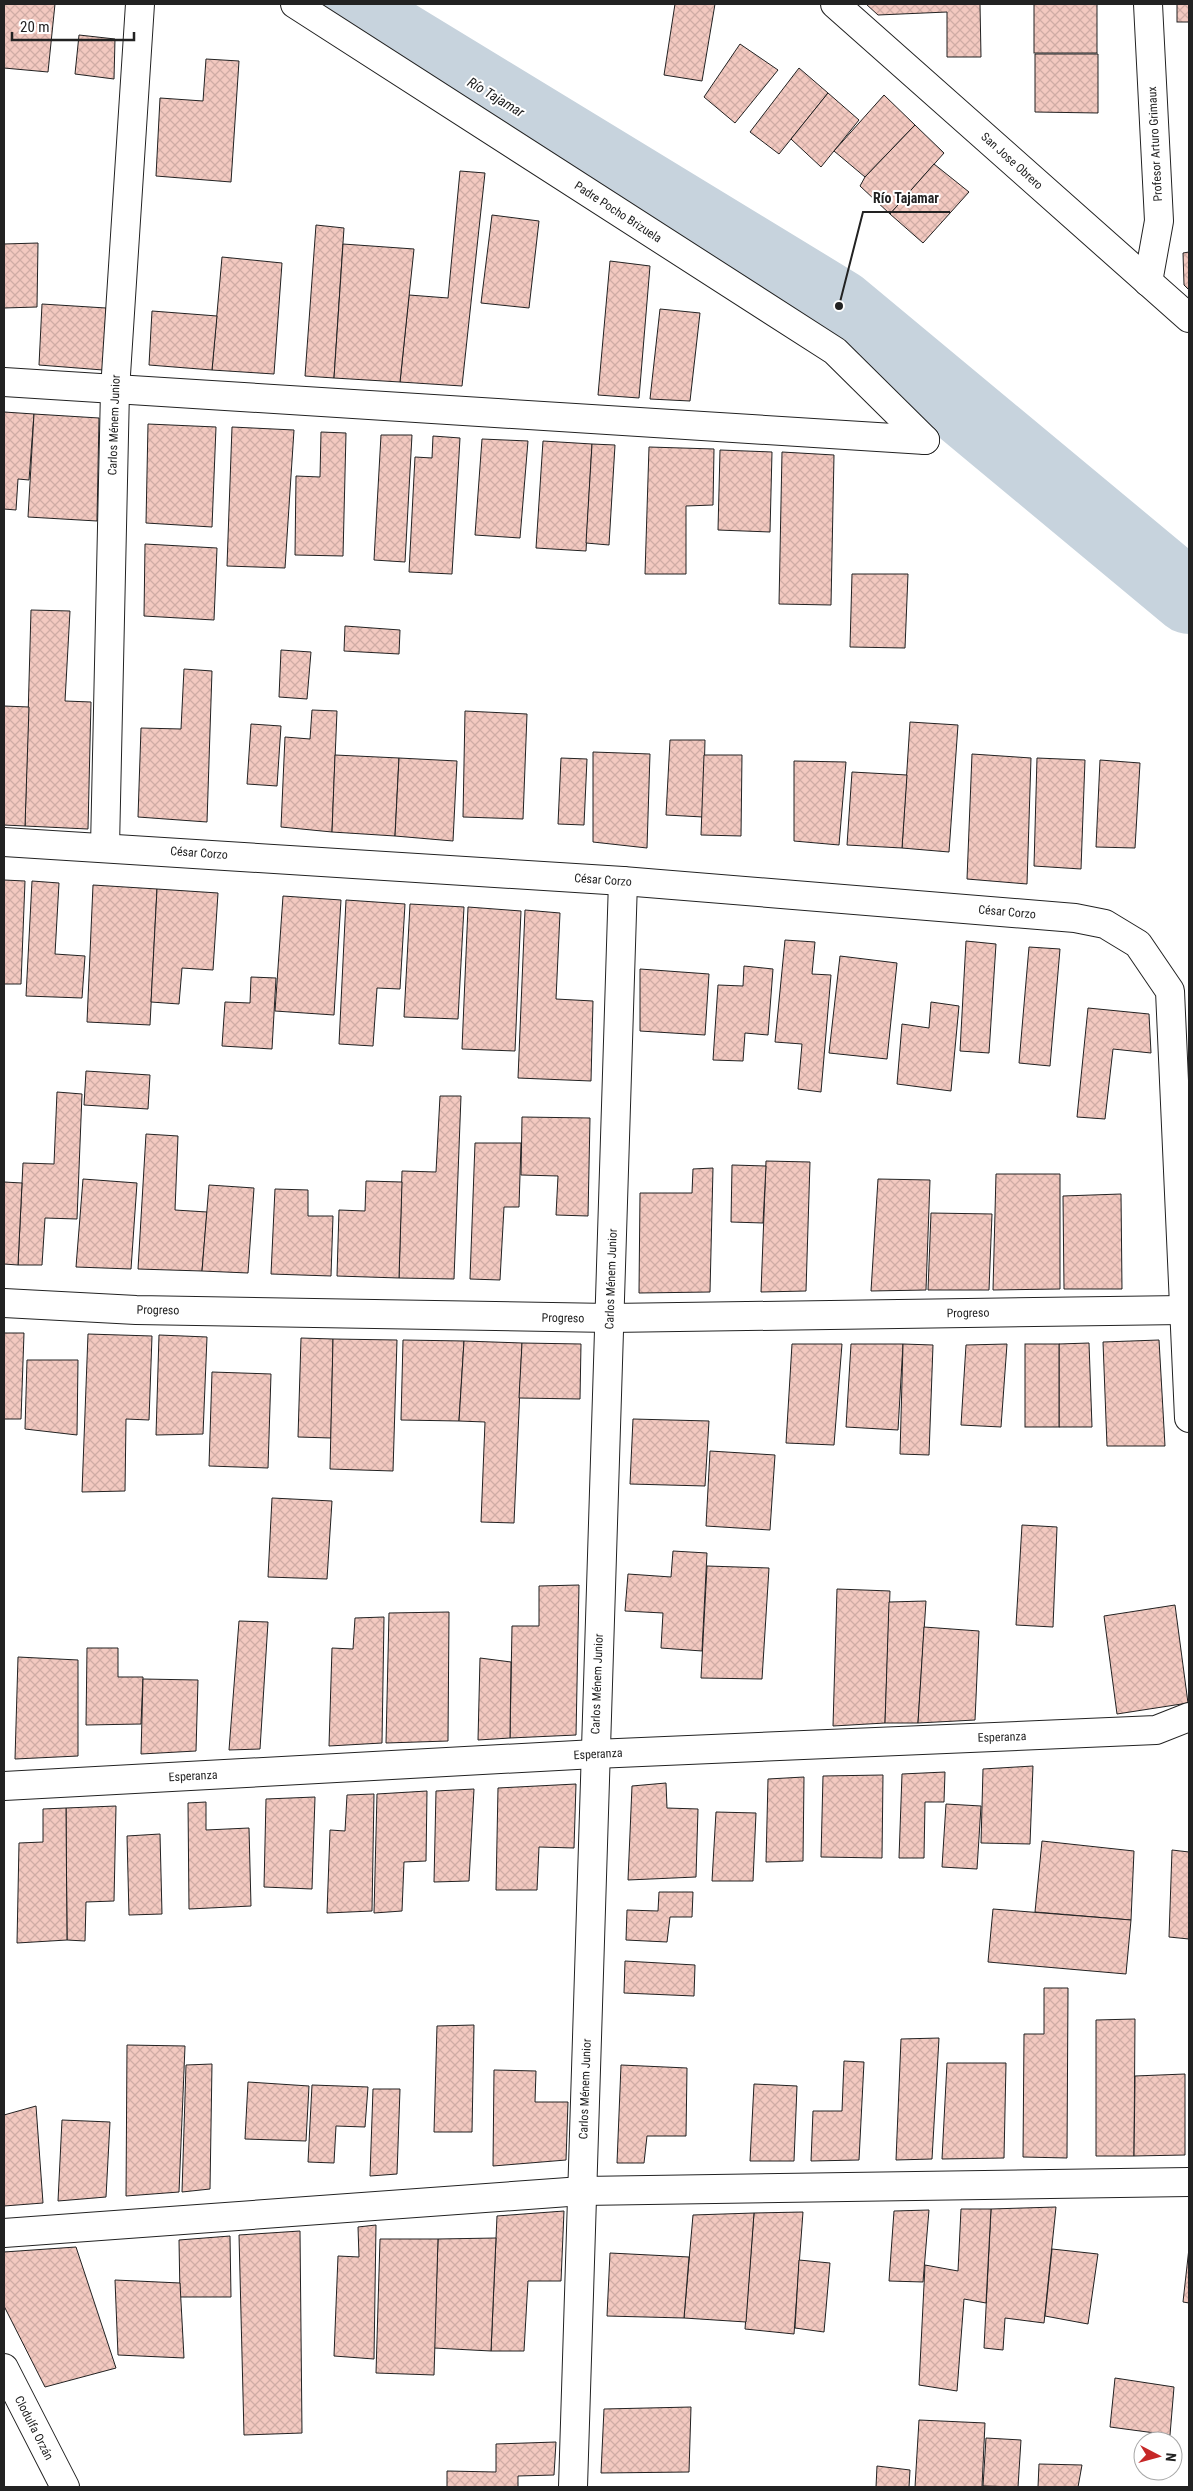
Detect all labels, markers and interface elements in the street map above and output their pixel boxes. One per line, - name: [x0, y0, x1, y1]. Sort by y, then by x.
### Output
- scale bar: [12, 10, 135, 42]
- text: 20 m: [20, 18, 50, 36]
- water label: Río Tajamar: [465, 74, 528, 121]
- street label: Profesor Arturo Grimaux: [1145, 86, 1165, 202]
- street label: San Jose Obrero: [978, 130, 1046, 192]
- street label: Padre Pocho Brizuela: [572, 179, 664, 246]
- callout: Río Tajamar: [863, 183, 950, 212]
- text: Río Tajamar: [873, 190, 939, 206]
- street label: Carlos Ménem Junior: [105, 374, 123, 476]
- street label: César Corzo: [170, 844, 228, 862]
- street label: César Corzo: [574, 871, 632, 889]
- street label: César Corzo: [978, 903, 1036, 921]
- street label: Carlos Ménem Junior: [602, 1228, 620, 1330]
- street label: Progreso: [136, 1303, 180, 1317]
- street label: Progreso: [946, 1306, 990, 1320]
- street label: Progreso: [541, 1311, 585, 1325]
- street label: Carlos Ménem Junior: [588, 1633, 606, 1735]
- street label: Esperanza: [977, 1729, 1027, 1745]
- street label: Esperanza: [573, 1746, 623, 1762]
- street label: Esperanza: [168, 1768, 218, 1784]
- street label: Carlos Ménem Junior: [576, 2038, 594, 2140]
- street label: Clodulfa Orzán: [12, 2394, 56, 2463]
- north arrow: [1133, 2431, 1183, 2481]
- text: N: [1163, 2452, 1179, 2462]

